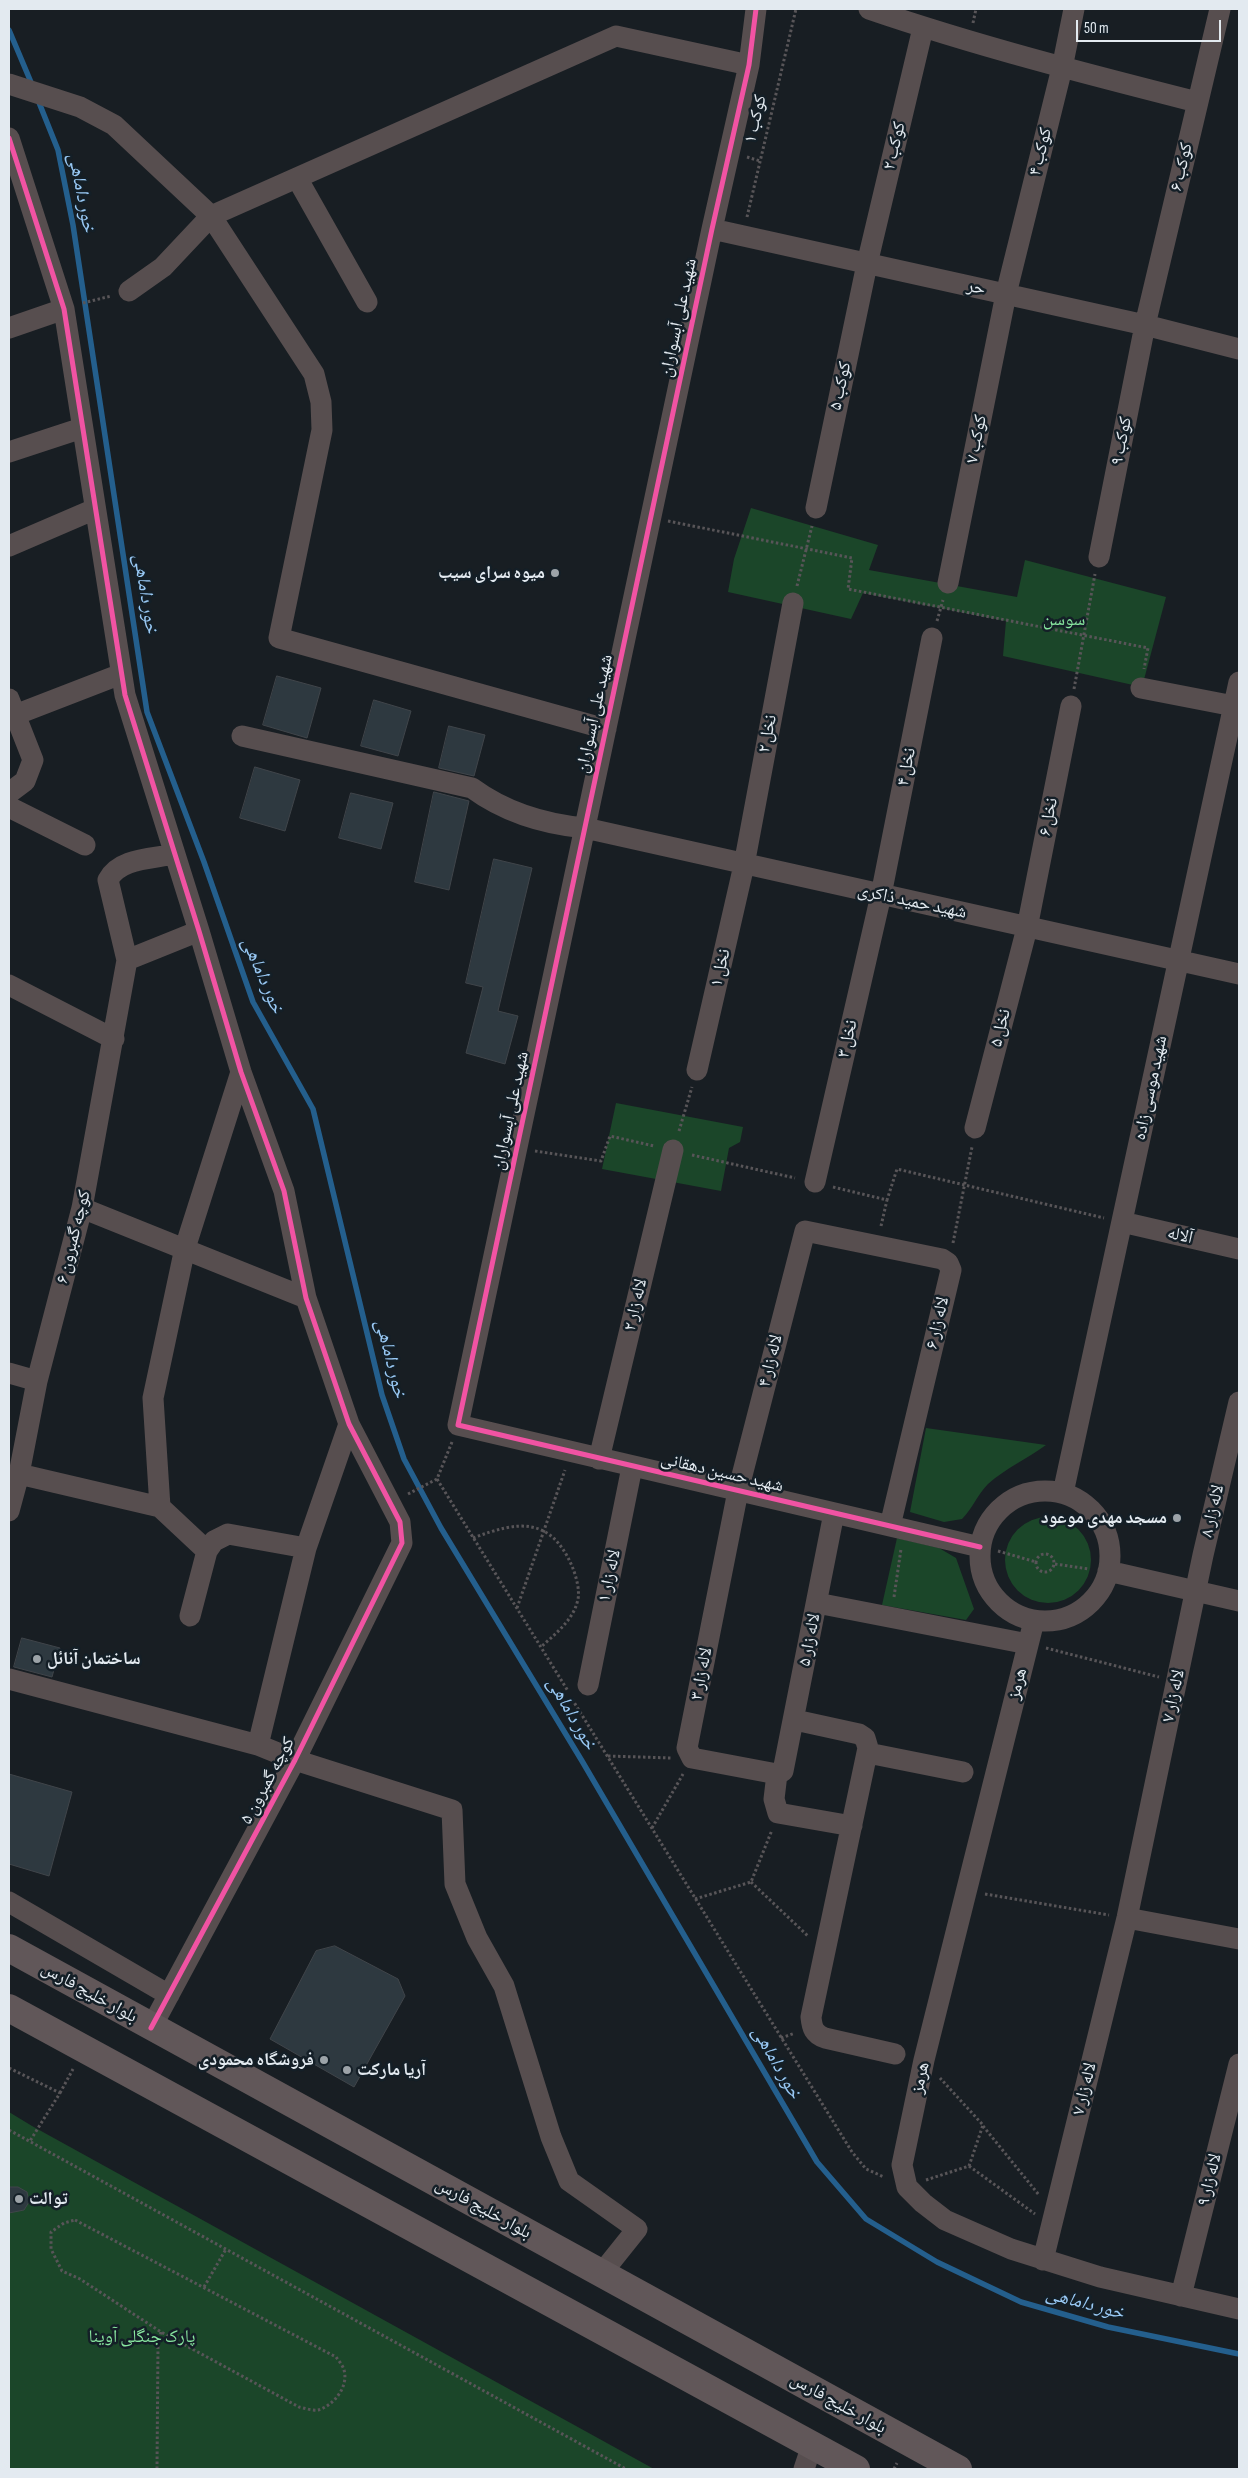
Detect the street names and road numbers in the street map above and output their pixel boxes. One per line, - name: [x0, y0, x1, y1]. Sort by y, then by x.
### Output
- street label: کوکب ۱: [740, 93, 772, 145]
- street label: کوکب ۲: [879, 120, 911, 172]
- street label: کوکب ۴: [1025, 126, 1057, 178]
- street label: کوکب ۶: [1166, 141, 1198, 193]
- street label: شهید علی آبسواران: [656, 257, 702, 379]
- street label: حر: [965, 275, 987, 301]
- street label: کوکب ۵: [825, 360, 857, 412]
- street label: کوکب ۷: [962, 413, 992, 465]
- street label: کوکب ۹: [1107, 415, 1137, 467]
- street label: شهید علی آبسواران: [572, 653, 618, 775]
- street label: نخل ۲: [754, 713, 782, 755]
- street label: نخل ۴: [893, 746, 921, 788]
- street label: نخل ۶: [1035, 796, 1063, 838]
- street label: شهید حمید ذاکری: [855, 880, 969, 924]
- street label: نخل ۱: [706, 947, 736, 989]
- street label: نخل ۵: [986, 1007, 1016, 1049]
- street label: نخل ۳: [833, 1018, 863, 1060]
- street label: شهید موسی زاده: [1129, 1034, 1173, 1142]
- street label: شهید علی آبسواران: [488, 1050, 534, 1172]
- street label: کوچه گمبرون ۶: [52, 1188, 96, 1286]
- street label: آلاله: [1165, 1223, 1195, 1249]
- street label: لاله زار ۲: [619, 1277, 653, 1333]
- street label: لاله زار ۶: [921, 1295, 955, 1351]
- street label: لاله زار ۴: [754, 1333, 788, 1389]
- street label: شهید حسین دهقانی: [659, 1448, 785, 1498]
- street label: لاله زار ۸: [1196, 1483, 1230, 1539]
- street label: لاله زار ۱: [594, 1548, 626, 1604]
- street label: لاله زار ۵: [794, 1612, 826, 1668]
- street label: لاله زار ۳: [686, 1646, 718, 1702]
- street label: هرمز: [1004, 1666, 1032, 1702]
- street label: لاله زار ۷: [1158, 1668, 1190, 1724]
- street label: کوچه گمبرون ۵: [236, 1734, 300, 1828]
- street label: بلوار خلیج فارس: [37, 1958, 141, 2028]
- street label: هرمز: [907, 2060, 935, 2096]
- street label: لاله زار ۷: [1068, 2061, 1102, 2117]
- street label: لاله زار ۹: [1193, 2152, 1227, 2208]
- street label: بلوار خلیج فارس: [431, 2174, 535, 2244]
- street label: بلوار خلیج فارس: [786, 2369, 890, 2439]

